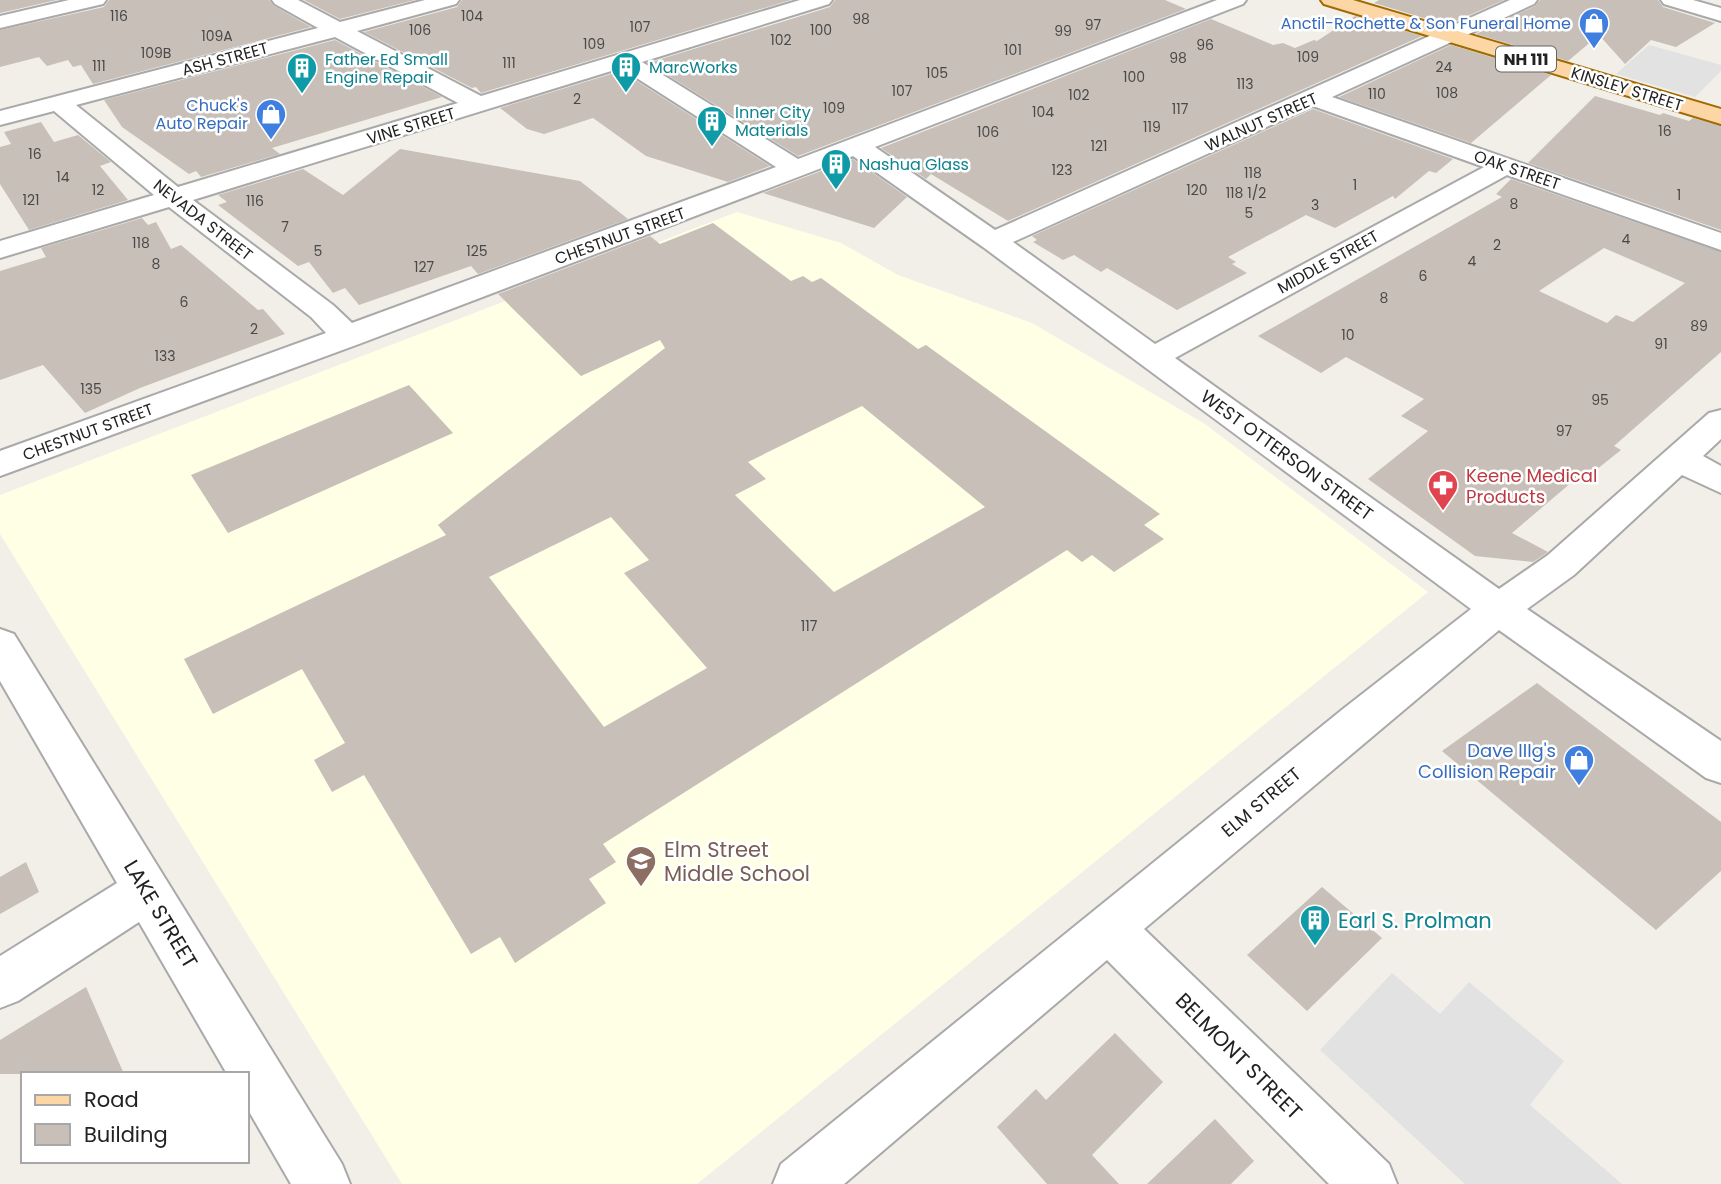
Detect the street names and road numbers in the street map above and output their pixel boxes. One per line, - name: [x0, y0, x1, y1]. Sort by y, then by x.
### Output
- street label: ASH STREET: [179, 36, 271, 82]
- road number: NH 111: [1496, 46, 1556, 72]
- street label: KINSLEY STREET: [1568, 61, 1686, 117]
- street label: WALNUT STREET: [1201, 87, 1321, 157]
- street label: VINE STREET: [364, 102, 458, 150]
- street label: OAK STREET: [1471, 144, 1564, 196]
- street label: NEVADA STREET: [149, 174, 258, 266]
- street label: CHESTNUT STREET: [551, 202, 689, 270]
- street label: MIDDLE STREET: [1273, 224, 1383, 299]
- street label: WEST OTTERSON STREET: [1196, 384, 1378, 526]
- street label: CHESTNUT STREET: [19, 398, 157, 466]
- street label: ELM STREET: [1216, 761, 1306, 843]
- street label: LAKE STREET: [117, 854, 205, 974]
- street label: BELMONT STREET: [1169, 986, 1309, 1126]

